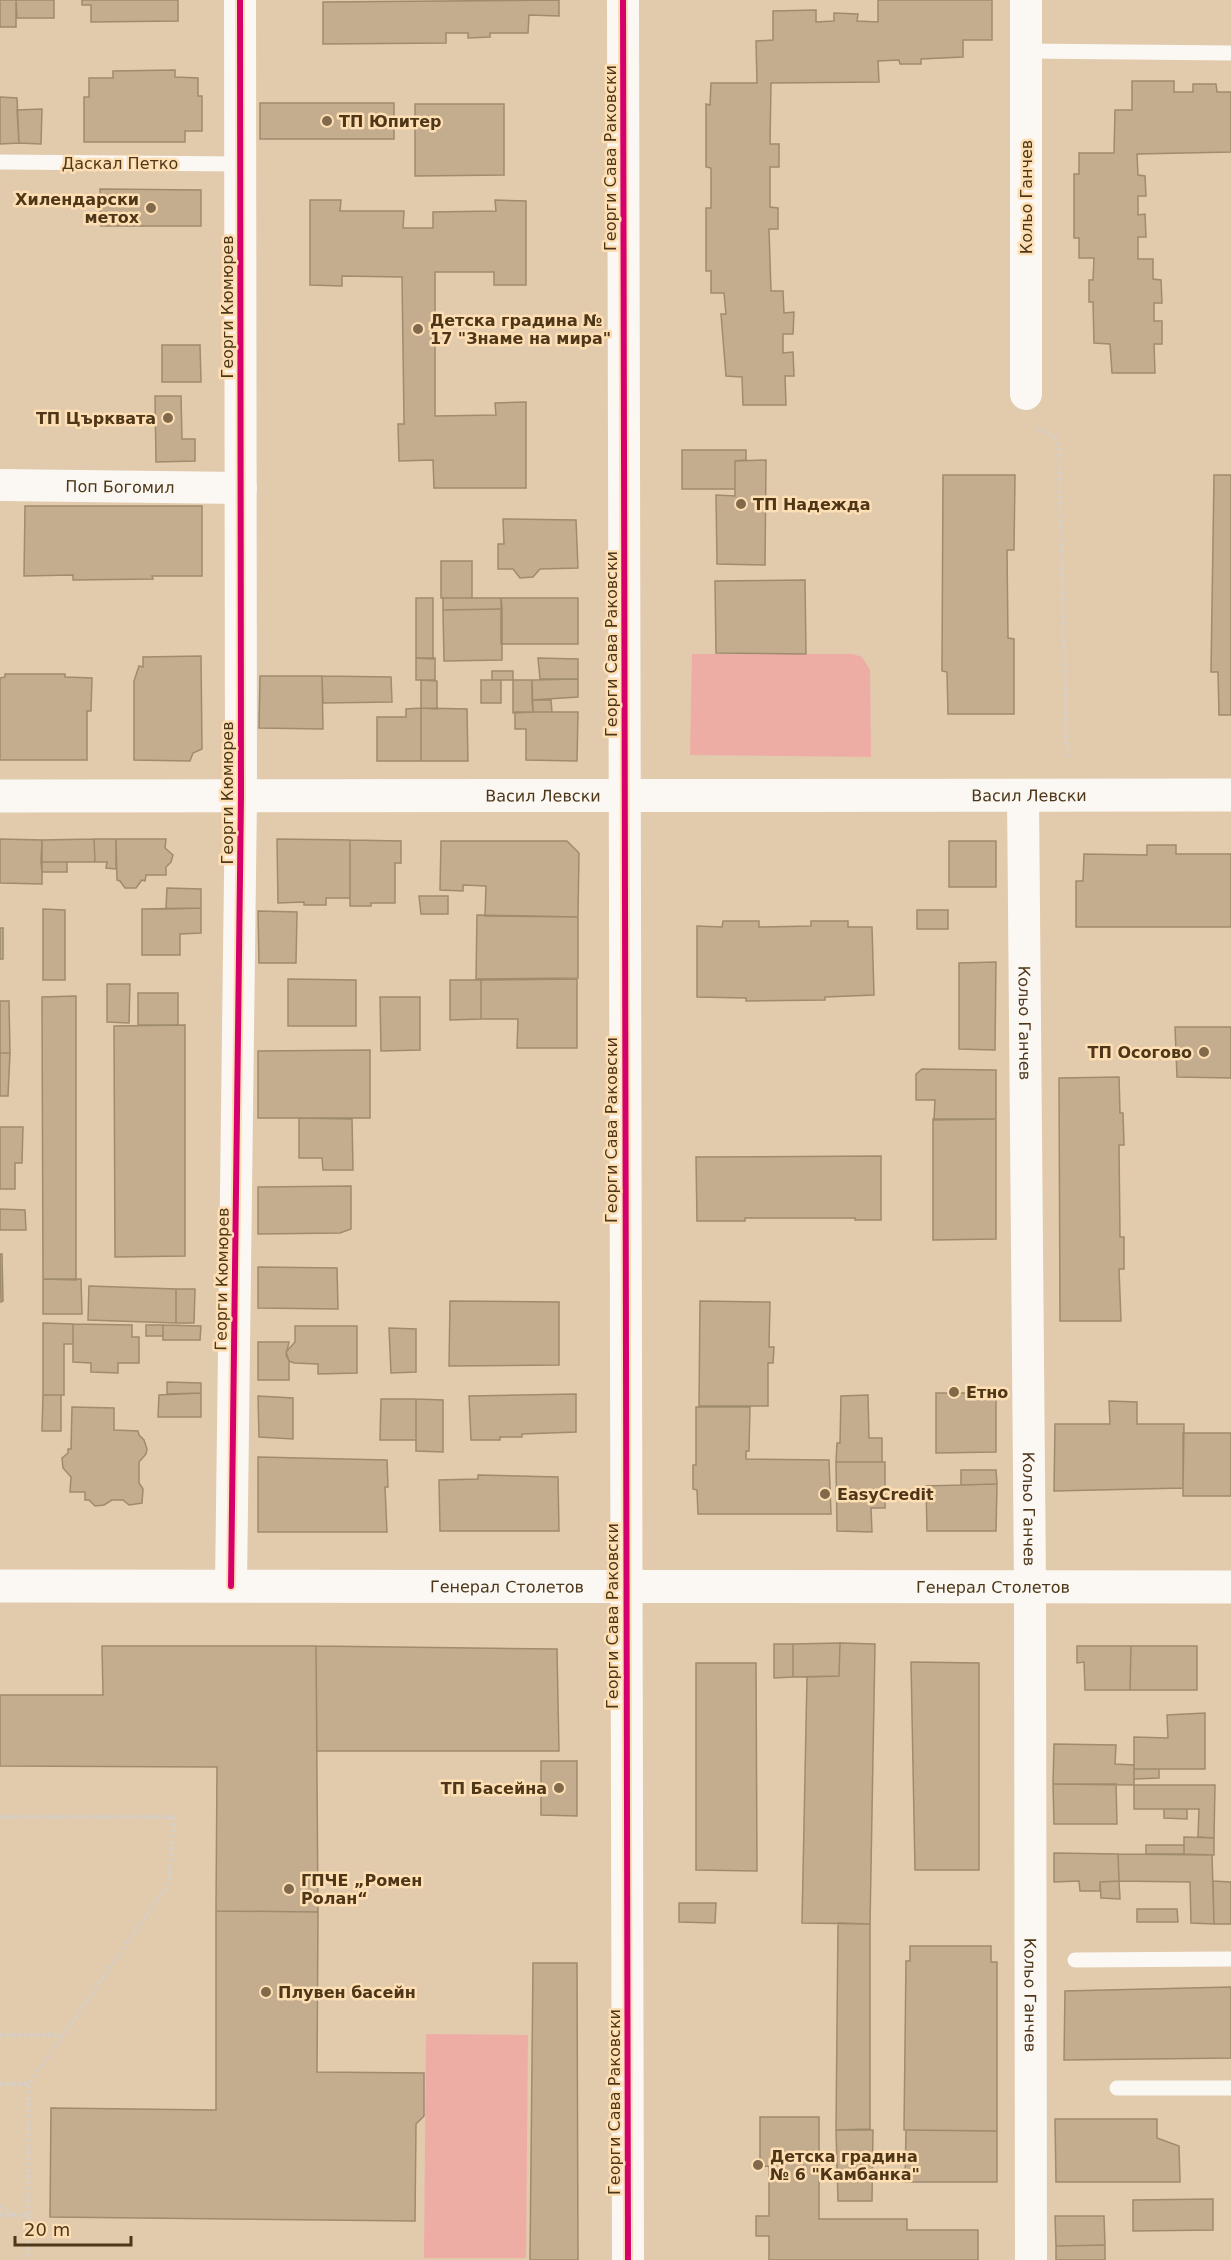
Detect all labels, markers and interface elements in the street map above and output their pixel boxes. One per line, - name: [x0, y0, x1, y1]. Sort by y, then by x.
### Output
- street label: Георги Сава Раковски: [601, 65, 620, 251]
- place label: ТП Юпитер: [339, 112, 442, 131]
- marker: ТП Юпитер: [320, 114, 334, 128]
- street label: Кольо Ганчев: [1017, 140, 1036, 254]
- street label: Даскал Петко: [62, 154, 178, 173]
- place label: Хилендарски метох: [15, 190, 140, 227]
- marker: Хилендарски метох: [144, 201, 158, 215]
- street label: Георги Кюмюрев: [218, 235, 237, 379]
- place label: Детска градина № 17 "Знаме на мира": [430, 311, 611, 348]
- marker: Детска градина № 17 "Знаме на мира": [411, 322, 425, 336]
- place label: ТП Църквата: [36, 409, 156, 428]
- marker: ТП Църквата: [161, 411, 175, 425]
- street label: Поп Богомил: [65, 476, 175, 497]
- place label: ТП Надежда: [753, 495, 870, 514]
- marker: ТП Надежда: [734, 497, 748, 511]
- street label: Георги Сава Раковски: [602, 551, 621, 737]
- street label: Георги Кюмюрев: [218, 721, 237, 865]
- street label: Васил Левски: [485, 786, 601, 805]
- street label: Васил Левски: [971, 786, 1087, 805]
- street label: Кольо Ганчев: [1015, 966, 1035, 1080]
- street label: Георги Сава Раковски: [602, 1037, 621, 1223]
- place label: ТП Осогово: [1088, 1043, 1192, 1062]
- marker: ТП Осогово: [1197, 1045, 1211, 1059]
- street label: Георги Кюмюрев: [211, 1207, 233, 1351]
- place label: Етно: [966, 1383, 1008, 1402]
- marker: Етно: [947, 1385, 961, 1399]
- street label: Кольо Ганчев: [1019, 1452, 1039, 1566]
- place label: EasyCredit: [837, 1485, 934, 1504]
- marker: EasyCredit: [818, 1487, 832, 1501]
- street label: Георги Сава Раковски: [603, 1523, 622, 1709]
- street label: Генерал Столетов: [430, 1577, 584, 1596]
- street label: Генерал Столетов: [916, 1577, 1070, 1596]
- place label: ТП Басейна: [441, 1779, 547, 1798]
- marker: ТП Басейна: [552, 1781, 566, 1795]
- place label: ГПЧЕ „Ромен Ролан“: [301, 1871, 422, 1908]
- marker: ГПЧЕ „Ромен Ролан“: [282, 1882, 296, 1896]
- street label: Кольо Ганчев: [1021, 1938, 1040, 2052]
- place label: Плувен басейн: [278, 1983, 416, 2002]
- marker: Плувен басейн: [259, 1985, 273, 1999]
- street label: Георги Сава Раковски: [605, 2009, 624, 2195]
- place label: Детска градина № 6 "Камбанка": [770, 2147, 920, 2184]
- marker: Детска градина № 6 "Камбанка": [751, 2158, 765, 2172]
- scale bar: [15, 2209, 130, 2247]
- text: 20 m: [24, 2219, 70, 2240]

